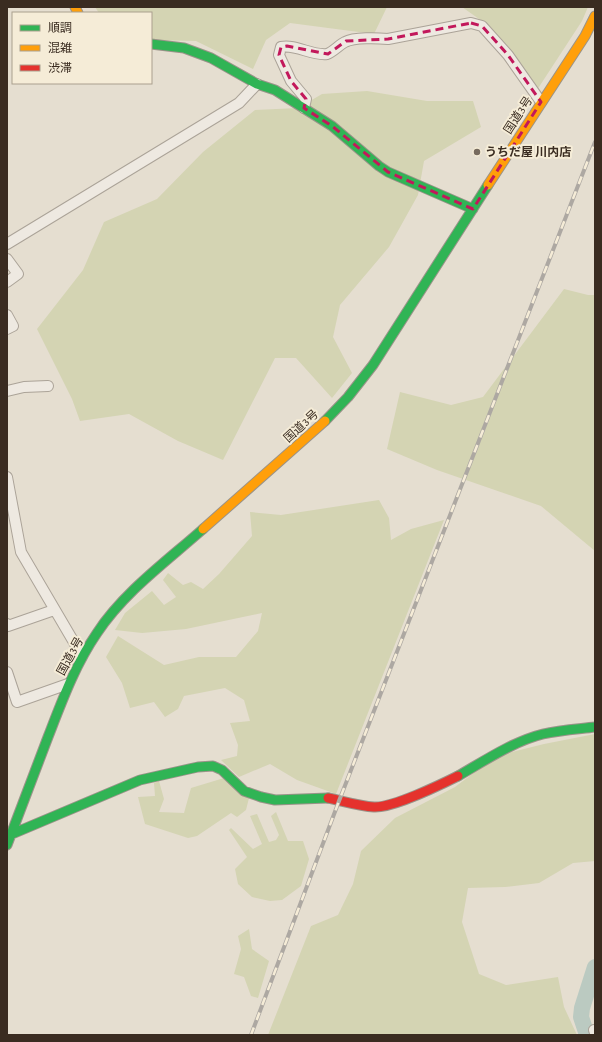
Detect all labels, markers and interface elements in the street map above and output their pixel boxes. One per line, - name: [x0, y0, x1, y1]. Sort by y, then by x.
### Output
- legend: [12, 12, 152, 84]
- text: 順調: [48, 21, 72, 35]
- text: 混雑: [48, 41, 72, 55]
- text: 渋滞: [48, 61, 72, 75]
- street label: 国道3号: [501, 94, 535, 136]
- place label: うちだ屋 川内店: [485, 145, 571, 159]
- marker: うちだ屋 川内店: [472, 147, 482, 157]
- street label: 国道3号: [281, 407, 321, 445]
- street label: 国道3号: [54, 634, 86, 678]

